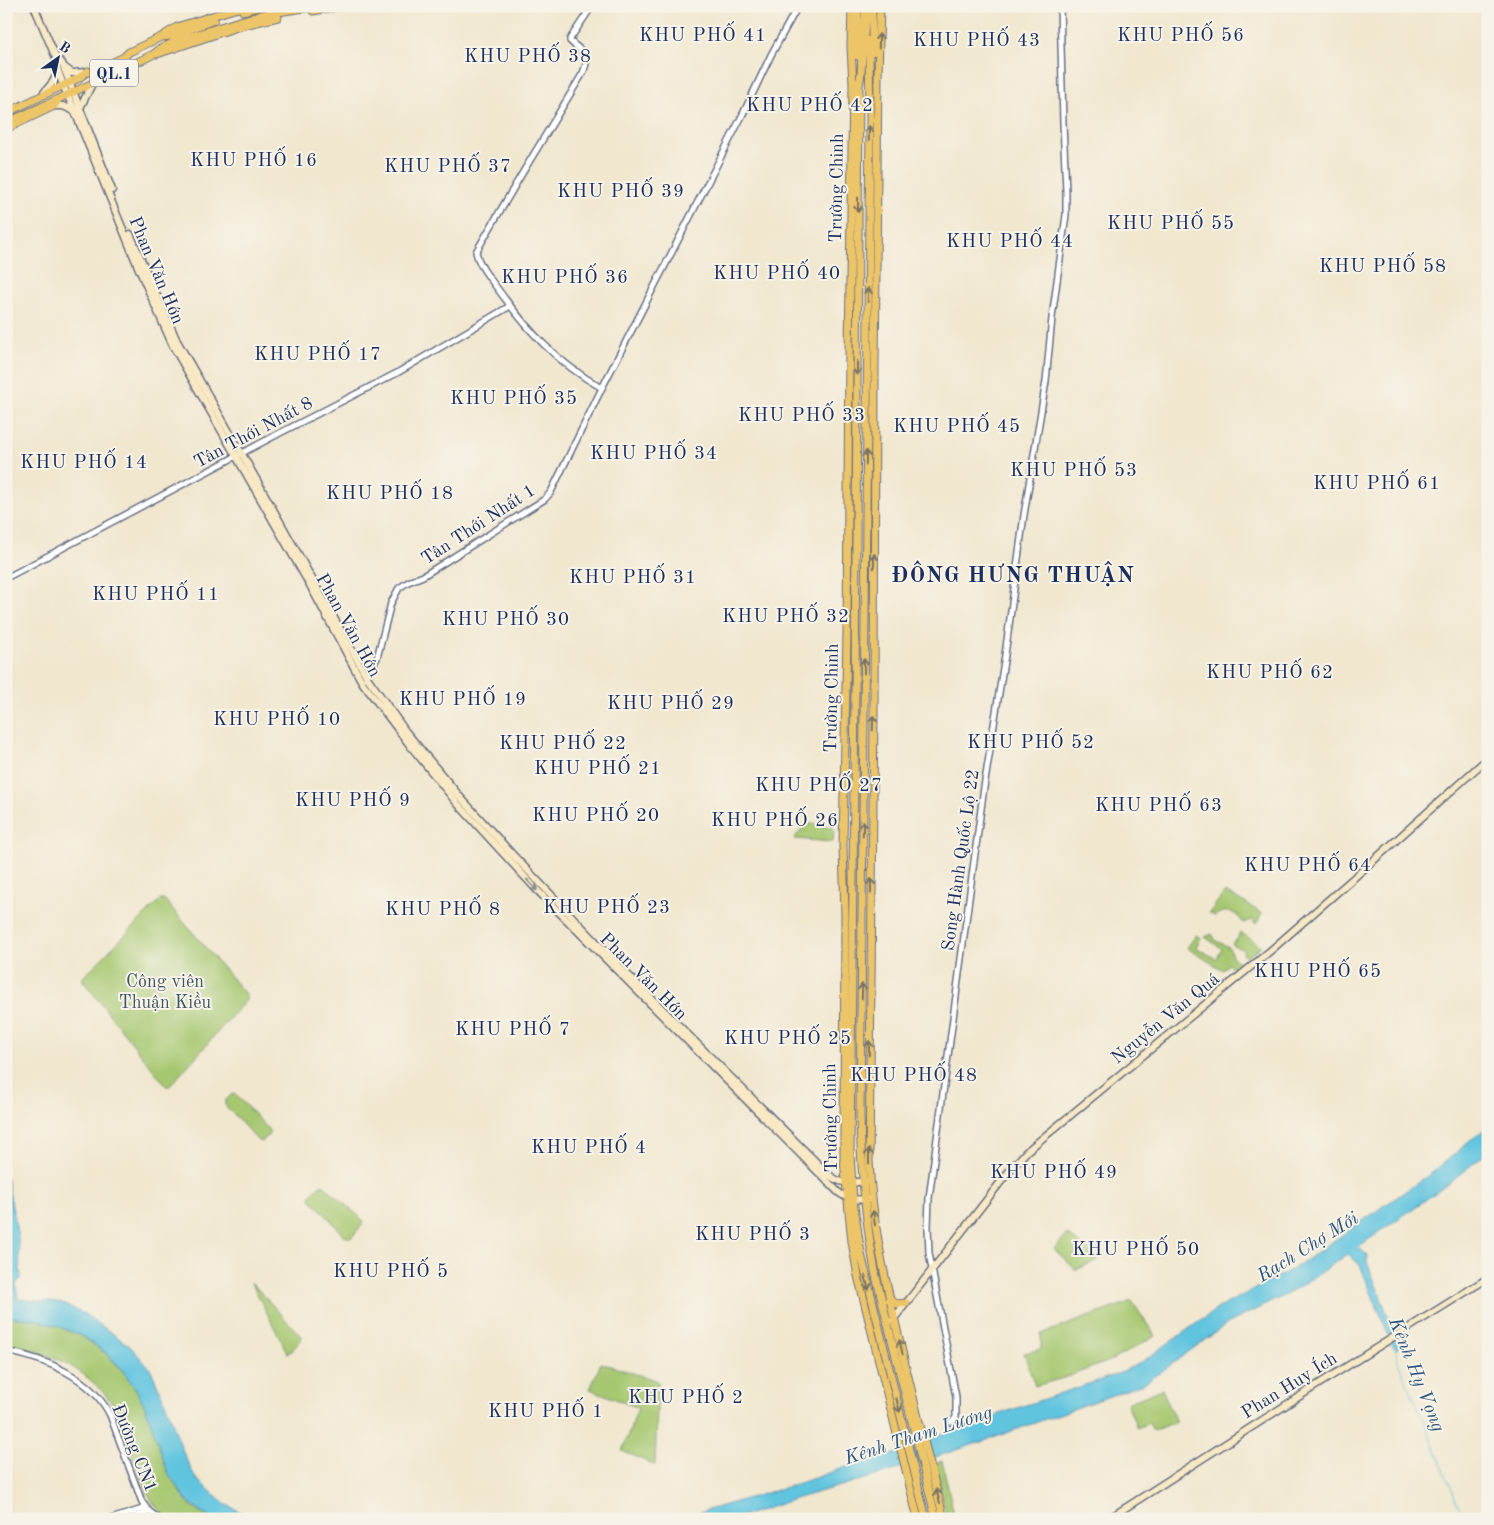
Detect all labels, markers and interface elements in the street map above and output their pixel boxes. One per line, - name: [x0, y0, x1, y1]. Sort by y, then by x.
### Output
- district label: KHU PHỐ 41: [639, 21, 767, 46]
- district label: KHU PHỐ 56: [1117, 21, 1245, 46]
- district label: KHU PHỐ 43: [913, 26, 1041, 51]
- north arrow: [32, 32, 82, 82]
- one-way arrow: [874, 33, 884, 50]
- text: B: [57, 39, 73, 57]
- district label: KHU PHỐ 38: [464, 42, 592, 67]
- road number: QL.1: [90, 59, 138, 86]
- district label: KHU PHỐ 42: [746, 91, 874, 116]
- one-way arrow: [864, 125, 874, 142]
- street label: Trường Chinh: [827, 133, 847, 243]
- district label: KHU PHỐ 16: [190, 146, 318, 171]
- district label: KHU PHỐ 37: [384, 152, 512, 177]
- district label: KHU PHỐ 39: [557, 177, 685, 202]
- one-way arrow: [853, 196, 863, 213]
- district label: KHU PHỐ 55: [1107, 209, 1235, 234]
- street label: Phan Văn Hớn: [125, 214, 187, 327]
- district label: KHU PHỐ 44: [946, 227, 1074, 252]
- district label: KHU PHỐ 58: [1319, 252, 1447, 277]
- district label: KHU PHỐ 40: [713, 259, 841, 284]
- district label: KHU PHỐ 36: [501, 263, 629, 288]
- one-way arrow: [863, 288, 872, 304]
- district label: KHU PHỐ 17: [254, 340, 382, 365]
- one-way arrow: [852, 359, 862, 375]
- district label: KHU PHỐ 35: [450, 384, 578, 409]
- street label: Tân Thới Nhất 8: [191, 393, 316, 472]
- district label: KHU PHỐ 33: [738, 401, 866, 426]
- district label: KHU PHỐ 45: [893, 412, 1021, 437]
- district label: KHU PHỐ 34: [590, 439, 718, 464]
- district label: KHU PHỐ 14: [20, 448, 148, 473]
- one-way arrow: [861, 450, 871, 466]
- district label: KHU PHỐ 53: [1010, 456, 1138, 481]
- district label: KHU PHỐ 61: [1313, 469, 1441, 494]
- district label: KHU PHỐ 18: [326, 479, 454, 504]
- street label: Tân Thới Nhất 1: [418, 481, 539, 568]
- one-way arrow: [869, 553, 879, 570]
- district label: ĐÔNG HƯNG THUẬN: [891, 560, 1135, 587]
- district label: KHU PHỐ 31: [569, 563, 697, 588]
- street label: Phan Văn Hớn: [312, 571, 384, 680]
- district label: KHU PHỐ 11: [92, 580, 220, 605]
- district label: KHU PHỐ 32: [722, 602, 850, 627]
- district label: KHU PHỐ 30: [442, 605, 570, 630]
- street label: Trường Chinh: [822, 643, 842, 753]
- one-way arrow: [860, 658, 869, 674]
- district label: KHU PHỐ 62: [1206, 658, 1334, 683]
- district label: KHU PHỐ 19: [399, 685, 527, 710]
- district label: KHU PHỐ 29: [607, 689, 735, 714]
- district label: KHU PHỐ 10: [213, 705, 341, 730]
- one-way arrow: [869, 716, 878, 732]
- district label: KHU PHỐ 52: [967, 728, 1095, 753]
- district label: KHU PHỐ 22: [499, 729, 627, 754]
- district label: KHU PHỐ 21: [534, 754, 662, 779]
- street label: Song Hành Quốc Lộ 22: [938, 768, 983, 952]
- district label: KHU PHỐ 27: [755, 771, 883, 796]
- district label: KHU PHỐ 9: [295, 786, 411, 811]
- district label: KHU PHỐ 63: [1095, 791, 1223, 816]
- district label: KHU PHỐ 20: [532, 801, 660, 826]
- district label: KHU PHỐ 26: [711, 806, 839, 831]
- one-way arrow: [858, 820, 868, 836]
- district label: KHU PHỐ 64: [1244, 851, 1372, 876]
- one-way arrow: [866, 878, 876, 894]
- one-way arrow: [526, 879, 538, 891]
- district label: KHU PHỐ 23: [543, 893, 671, 918]
- district label: KHU PHỐ 8: [385, 895, 501, 920]
- street label: Phan Văn Hớn: [596, 930, 691, 1024]
- district label: KHU PHỐ 65: [1254, 957, 1382, 982]
- street label: Nguyễn Văn Quá: [1107, 968, 1223, 1068]
- park label: Công viên Thuận Kiều: [119, 973, 212, 1012]
- one-way arrow: [857, 983, 867, 999]
- district label: KHU PHỐ 7: [455, 1015, 571, 1040]
- district label: KHU PHỐ 25: [724, 1024, 852, 1049]
- one-way arrow: [865, 1041, 874, 1057]
- district label: KHU PHỐ 48: [850, 1061, 978, 1086]
- street label: Trường Chinh: [821, 1063, 841, 1173]
- district label: KHU PHỐ 4: [531, 1133, 647, 1158]
- one-way arrow: [864, 1149, 874, 1165]
- district label: KHU PHỐ 49: [990, 1158, 1118, 1183]
- water label: Rạch Chợ Mới: [1253, 1209, 1363, 1287]
- one-way arrow: [869, 1210, 879, 1226]
- district label: KHU PHỐ 3: [695, 1220, 811, 1245]
- district label: KHU PHỐ 50: [1072, 1235, 1200, 1260]
- district label: KHU PHỐ 5: [333, 1257, 449, 1282]
- one-way arrow: [863, 1274, 872, 1290]
- water label: Kênh Hy Vọng: [1384, 1314, 1447, 1435]
- one-way arrow: [896, 1340, 905, 1356]
- street label: Phan Huy Ích: [1237, 1346, 1341, 1422]
- district label: KHU PHỐ 2: [628, 1383, 744, 1408]
- district label: KHU PHỐ 1: [488, 1397, 604, 1422]
- one-way arrow: [894, 1397, 903, 1413]
- street label: Đường CN1: [108, 1402, 160, 1495]
- water label: Kênh Tham Lương: [842, 1404, 995, 1470]
- one-way arrow: [933, 1488, 942, 1504]

